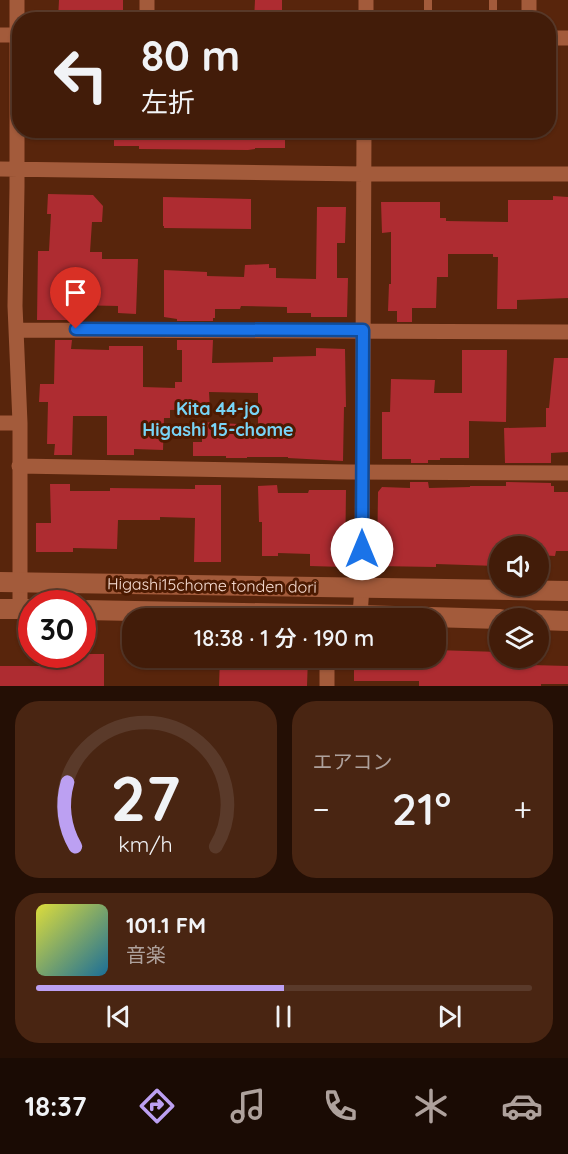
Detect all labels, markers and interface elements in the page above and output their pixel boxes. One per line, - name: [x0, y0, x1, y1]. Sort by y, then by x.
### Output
- text: 80 m: [141, 29, 240, 82]
- icon: left: [42, 36, 120, 114]
- text: 左折: [141, 85, 195, 119]
- pin: [50, 267, 101, 329]
- icon: arrive: [59, 276, 92, 309]
- district label: Kita 44-jo Higashi 15-chome: [142, 397, 294, 441]
- position arrow: [330, 517, 394, 581]
- map controls: [489, 536, 549, 668]
- button: sound: [489, 536, 549, 596]
- street label: Higashi15chome tonden dori: [107, 573, 317, 597]
- speed limit sign: 30: [18, 590, 96, 668]
- button: layers: [489, 608, 549, 668]
- text: 18:38 · 1 分 · 190 m: [194, 624, 374, 652]
- text: エアコン: [313, 749, 393, 774]
- text: 27: [111, 759, 181, 837]
- text: 21°: [392, 780, 451, 836]
- text: −: [313, 788, 330, 829]
- text: +: [513, 788, 532, 829]
- text: km/h: [119, 831, 173, 857]
- text: 101.1 FM: [126, 911, 206, 939]
- text: 音楽: [126, 942, 166, 967]
- icon: previous: [102, 1000, 135, 1033]
- icon: pause: [267, 1000, 300, 1033]
- icon: next: [433, 1000, 466, 1033]
- icon: directions: [136, 1085, 178, 1127]
- icon: music: [227, 1085, 269, 1127]
- icon: phone: [319, 1085, 361, 1127]
- icon: climate: [410, 1085, 452, 1127]
- icon: car: [501, 1085, 543, 1127]
- text: 18:37: [25, 1089, 87, 1123]

